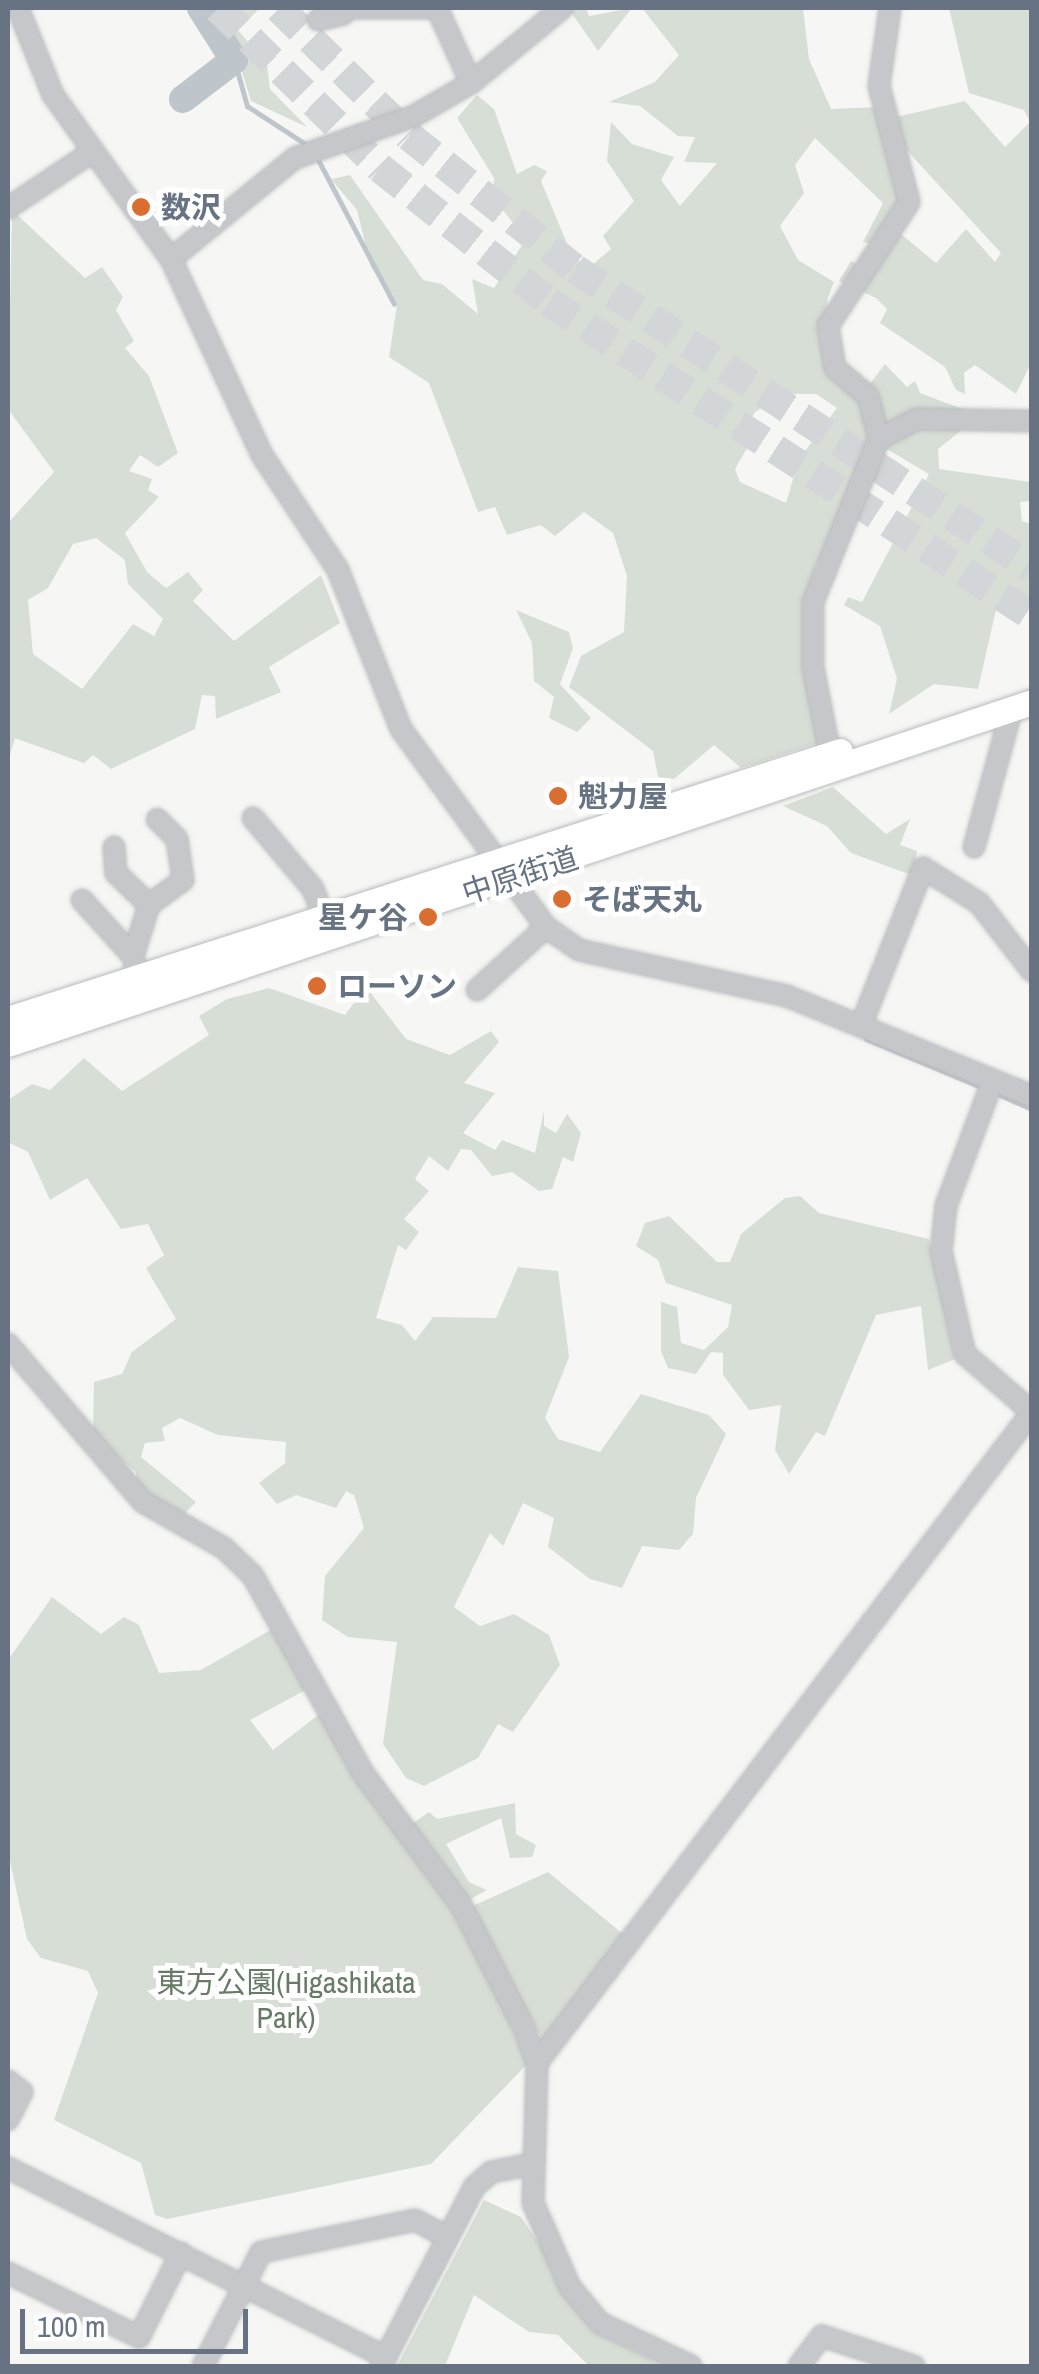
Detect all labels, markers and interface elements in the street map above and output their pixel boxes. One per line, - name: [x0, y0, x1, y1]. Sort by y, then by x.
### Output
- place label: 数沢: [161, 189, 221, 225]
- marker: 数沢: [130, 196, 152, 218]
- place label: 魁力屋: [578, 778, 668, 814]
- marker: 魁力屋: [547, 785, 569, 807]
- street label: 中原街道: [457, 839, 583, 911]
- place label: そば天丸: [582, 881, 702, 917]
- marker: そば天丸: [551, 888, 573, 910]
- place label: 星ケ谷: [318, 899, 408, 935]
- marker: 星ケ谷: [417, 906, 439, 928]
- place label: ローソン: [337, 968, 457, 1004]
- marker: ローソン: [306, 975, 328, 997]
- park label: 東方公園(Higashikata Park): [156, 1964, 416, 2034]
- scale bar: [25, 2289, 252, 2351]
- text: 100 m: [37, 2306, 105, 2346]

